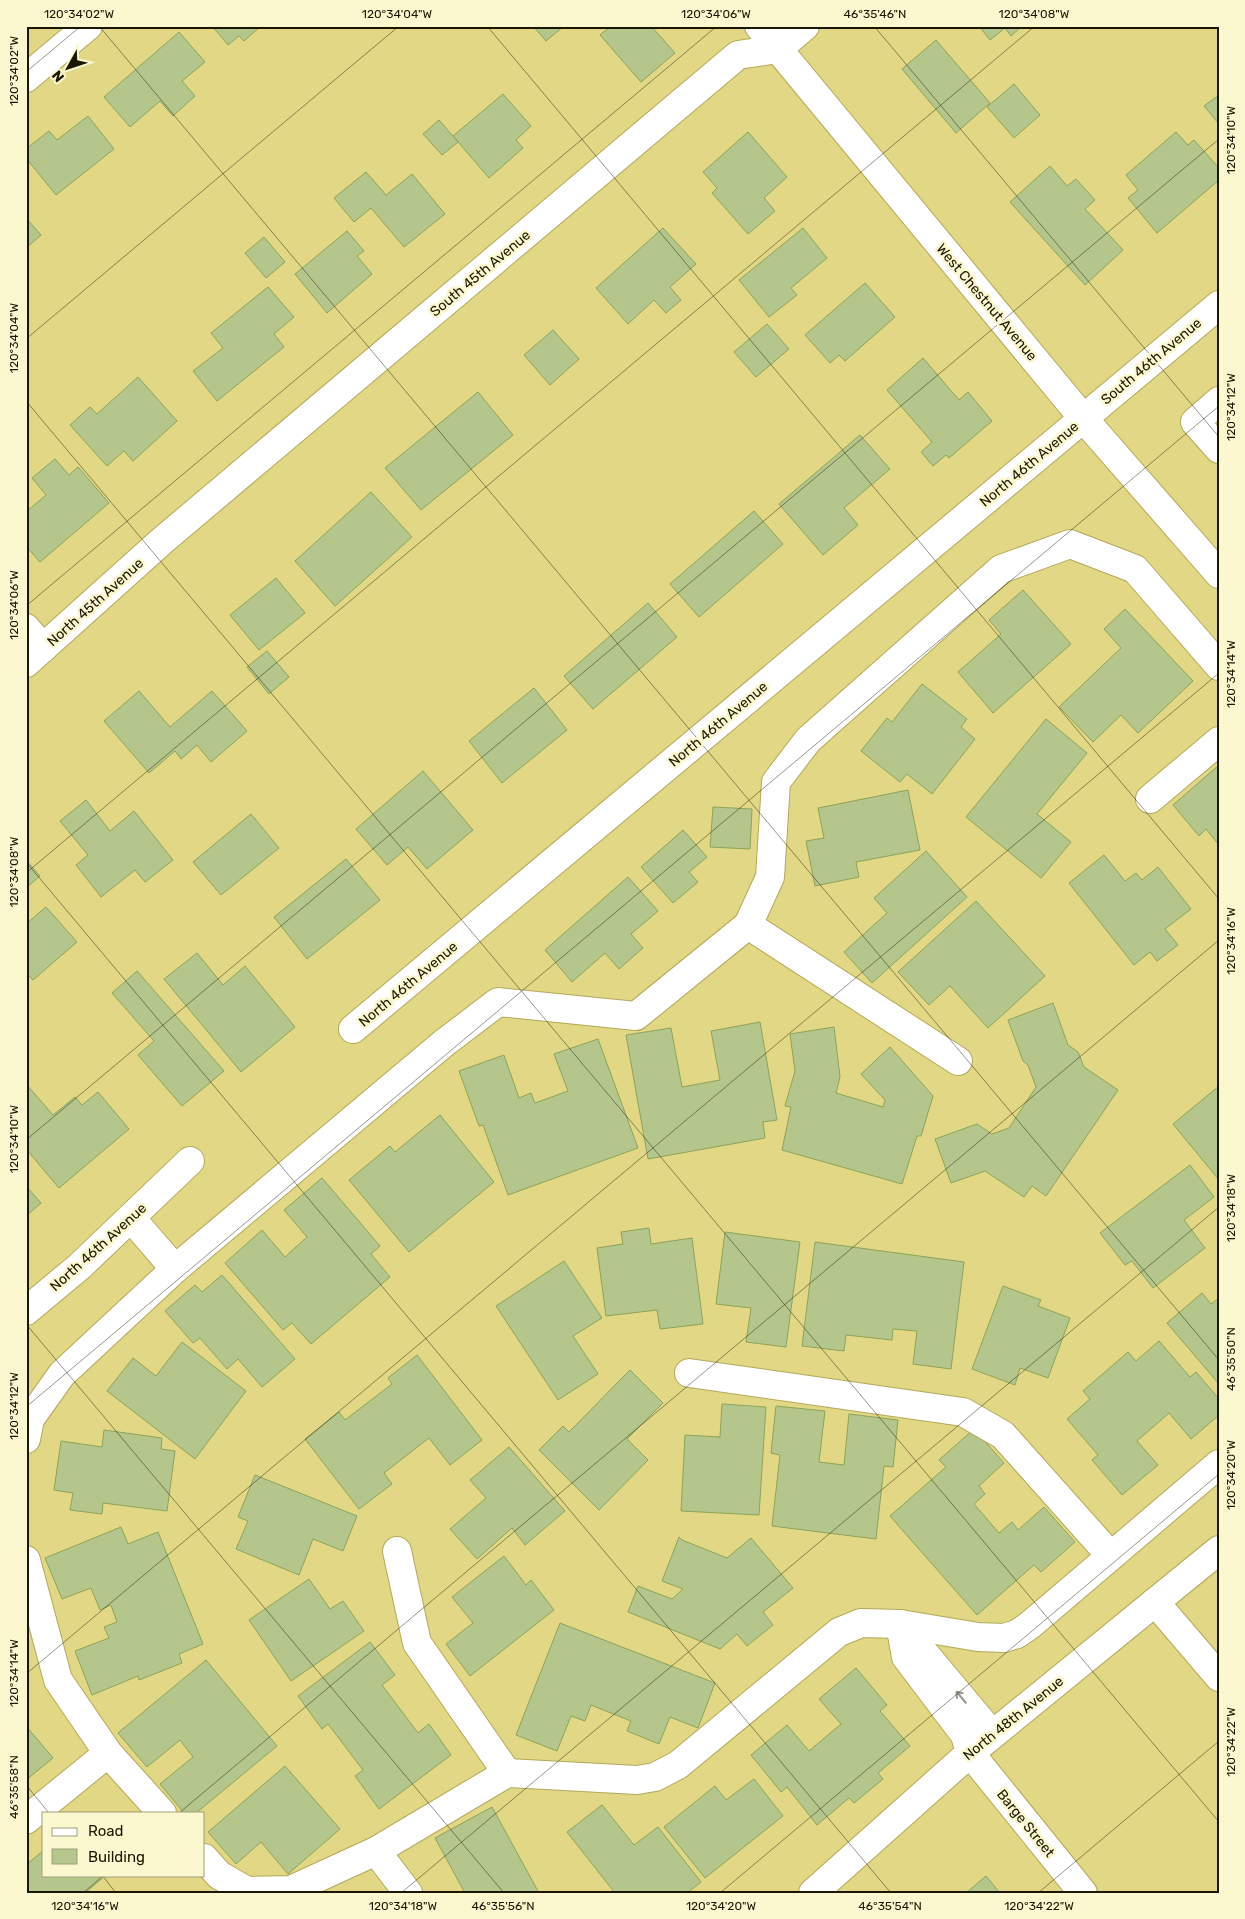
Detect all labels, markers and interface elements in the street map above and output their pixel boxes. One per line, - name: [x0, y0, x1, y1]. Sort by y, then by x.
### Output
- text: 120°34'02"W: [44, 7, 114, 21]
- text: 120°34'04"W: [362, 7, 433, 21]
- text: 120°34'06"W: [681, 7, 751, 21]
- text: 46°35'46"N: [844, 7, 906, 21]
- text: 120°34'08"W: [999, 7, 1070, 21]
- text: 120°34'02"W: [7, 36, 21, 106]
- north arrow: [42, 42, 92, 92]
- text: N: [49, 67, 68, 85]
- text: 120°34'10"W: [1224, 105, 1238, 174]
- street label: South 45th Avenue: [427, 226, 534, 320]
- street label: West Chestnut Avenue: [933, 240, 1041, 364]
- text: 120°34'04"W: [7, 302, 21, 373]
- street label: South 46th Avenue: [1098, 314, 1205, 408]
- text: 120°34'12"W: [1224, 373, 1238, 441]
- street label: North 46th Avenue: [976, 418, 1082, 511]
- street label: North 45th Avenue: [44, 555, 147, 650]
- text: 120°34'06"W: [7, 570, 21, 640]
- text: 120°34'14"W: [1224, 640, 1238, 708]
- street label: North 46th Avenue: [665, 678, 771, 771]
- text: 120°34'08"W: [7, 836, 21, 907]
- text: 120°34'16"W: [1224, 907, 1238, 975]
- street label: North 46th Avenue: [355, 938, 461, 1031]
- text: 120°34'10"W: [7, 1104, 21, 1173]
- text: 120°34'18"W: [1224, 1173, 1238, 1242]
- street label: North 46th Avenue: [47, 1200, 150, 1295]
- text: 46°35'50"N: [1224, 1327, 1238, 1391]
- text: 120°34'12"W: [7, 1372, 21, 1440]
- text: 120°34'20"W: [1224, 1440, 1238, 1510]
- text: 120°34'14"W: [7, 1639, 21, 1707]
- street label: North 48th Avenue: [960, 1673, 1067, 1764]
- one-way arrow: [956, 1691, 967, 1704]
- text: 120°34'22"W: [1224, 1707, 1238, 1777]
- text: 46°35'58"N: [7, 1755, 21, 1819]
- street label: Barge Street: [993, 1786, 1058, 1861]
- legend: [42, 1812, 205, 1876]
- text: Road: [88, 1822, 124, 1840]
- text: Building: [88, 1848, 145, 1866]
- text: 120°34'16"W: [51, 1899, 119, 1913]
- text: 120°34'18"W: [369, 1899, 438, 1913]
- text: 46°35'56"N: [471, 1899, 535, 1913]
- text: 120°34'20"W: [686, 1899, 756, 1913]
- text: 46°35'54"N: [858, 1899, 922, 1913]
- text: 120°34'22"W: [1004, 1899, 1074, 1913]

